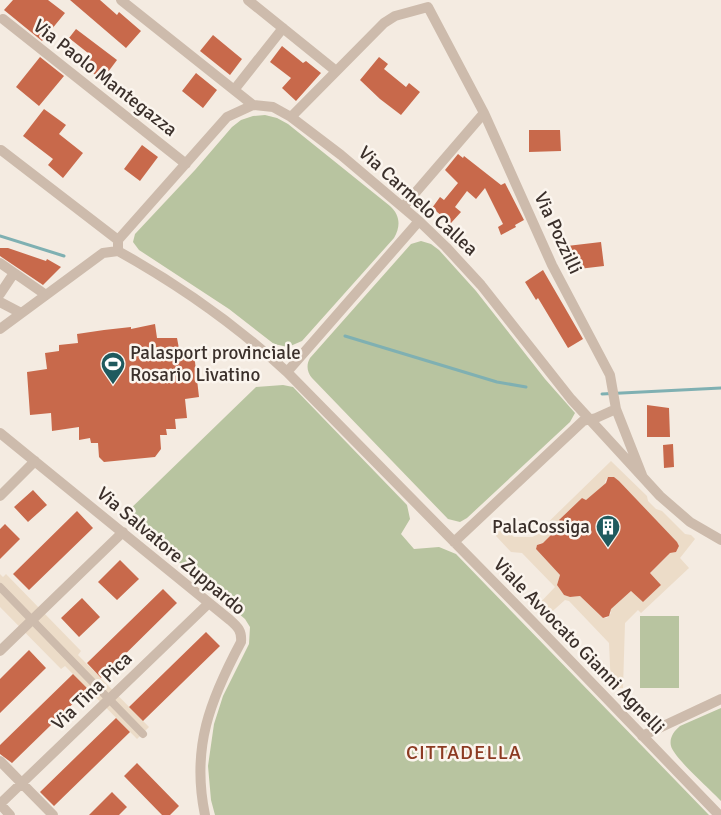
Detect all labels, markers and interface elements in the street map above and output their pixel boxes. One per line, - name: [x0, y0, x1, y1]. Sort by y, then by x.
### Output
- street label: Via Paolo Mantegazza: [28, 14, 182, 142]
- street label: Via Carmelo Callea: [353, 141, 483, 261]
- street label: Via Pozzilli: [529, 188, 587, 278]
- place label: Palasport provinciale Rosario Livatino: [130, 341, 301, 387]
- sports icon: Palasport provinciale Rosario Livatino: [100, 351, 126, 385]
- street label: Via Salvatore Zuppardo: [92, 482, 251, 620]
- building icon: PalaCossiga: [595, 514, 621, 548]
- place label: PalaCossiga: [492, 515, 590, 539]
- street label: Viale Avvocato Gianni Agnelli: [488, 553, 670, 739]
- street label: Via Tina Pica: [47, 647, 137, 735]
- district label: CITTADELLA: [406, 740, 522, 765]

